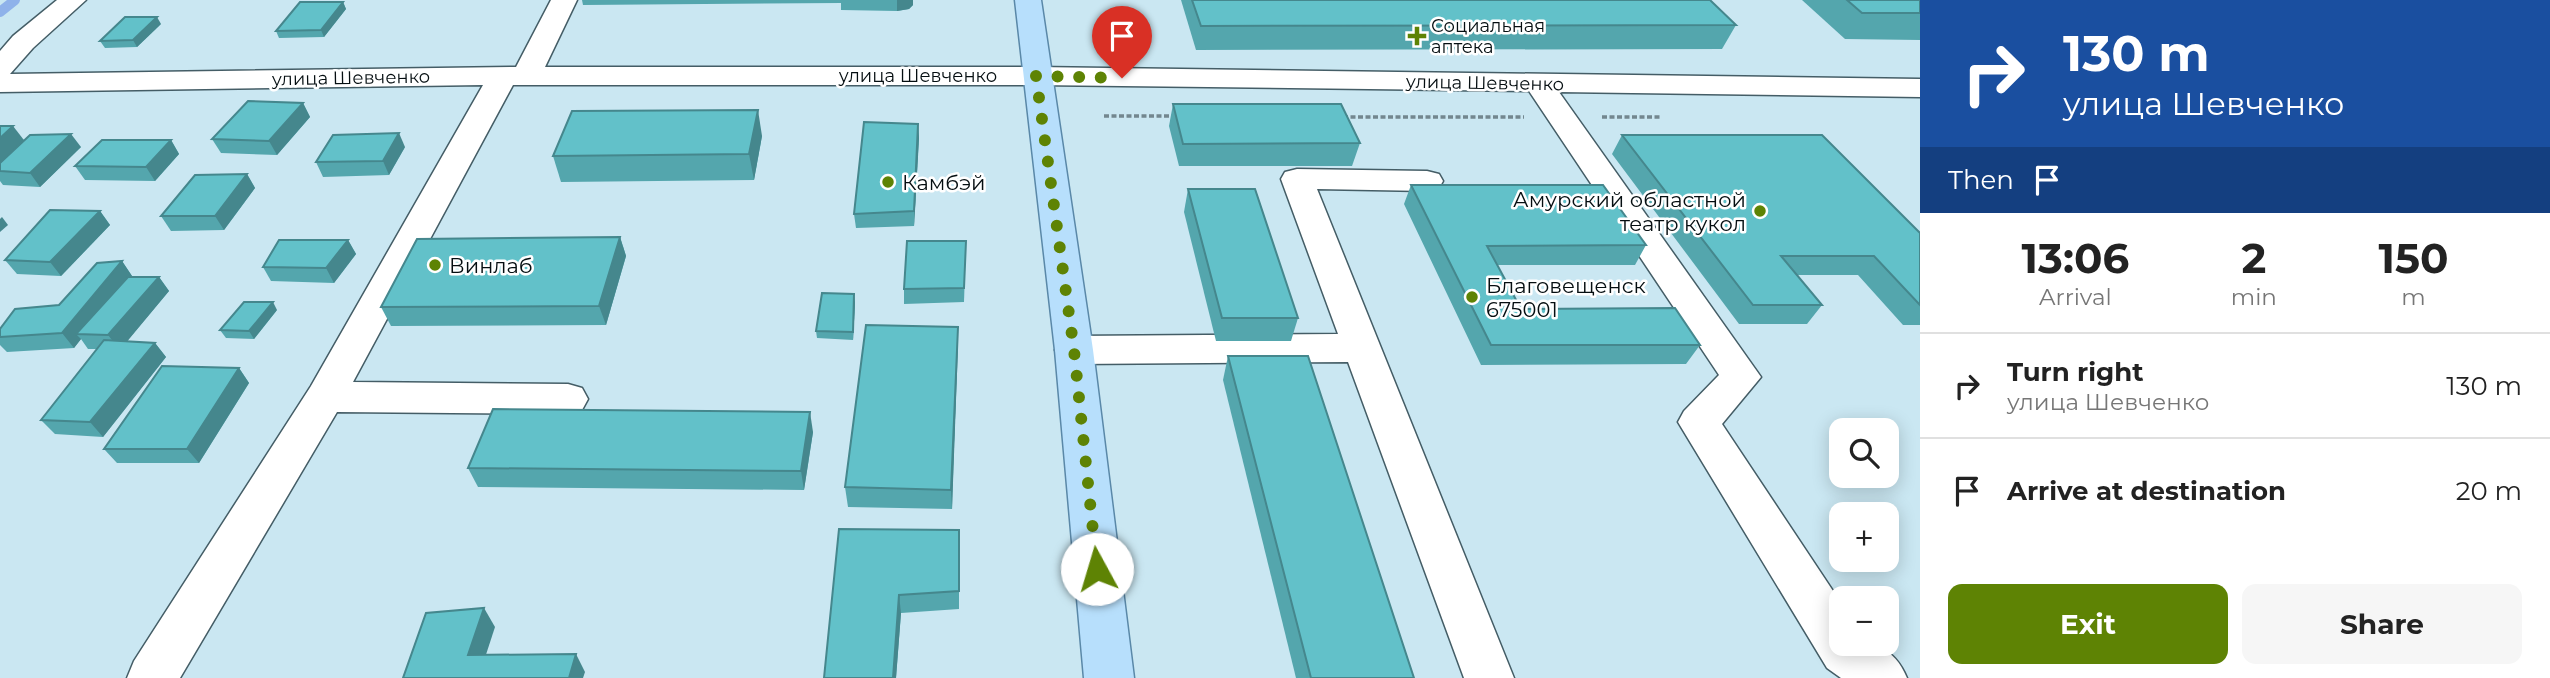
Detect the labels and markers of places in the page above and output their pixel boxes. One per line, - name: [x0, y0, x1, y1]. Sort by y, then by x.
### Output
- pin: [1092, 6, 1152, 78]
- place label: Социальная аптека: [1431, 15, 1545, 58]
- marker: Социальная аптека: [1409, 28, 1425, 44]
- place label: Камбэй: [902, 170, 986, 195]
- marker: Камбэй: [880, 174, 896, 190]
- place label: Амурский областной театр кукол: [1513, 187, 1746, 236]
- marker: Амурский областной театр кукол: [1752, 203, 1768, 219]
- place label: Винлаб: [449, 253, 533, 278]
- marker: Винлаб: [427, 257, 443, 273]
- place label: Благовещенск 675001: [1486, 273, 1646, 322]
- marker: Благовещенск 675001: [1464, 289, 1480, 305]

